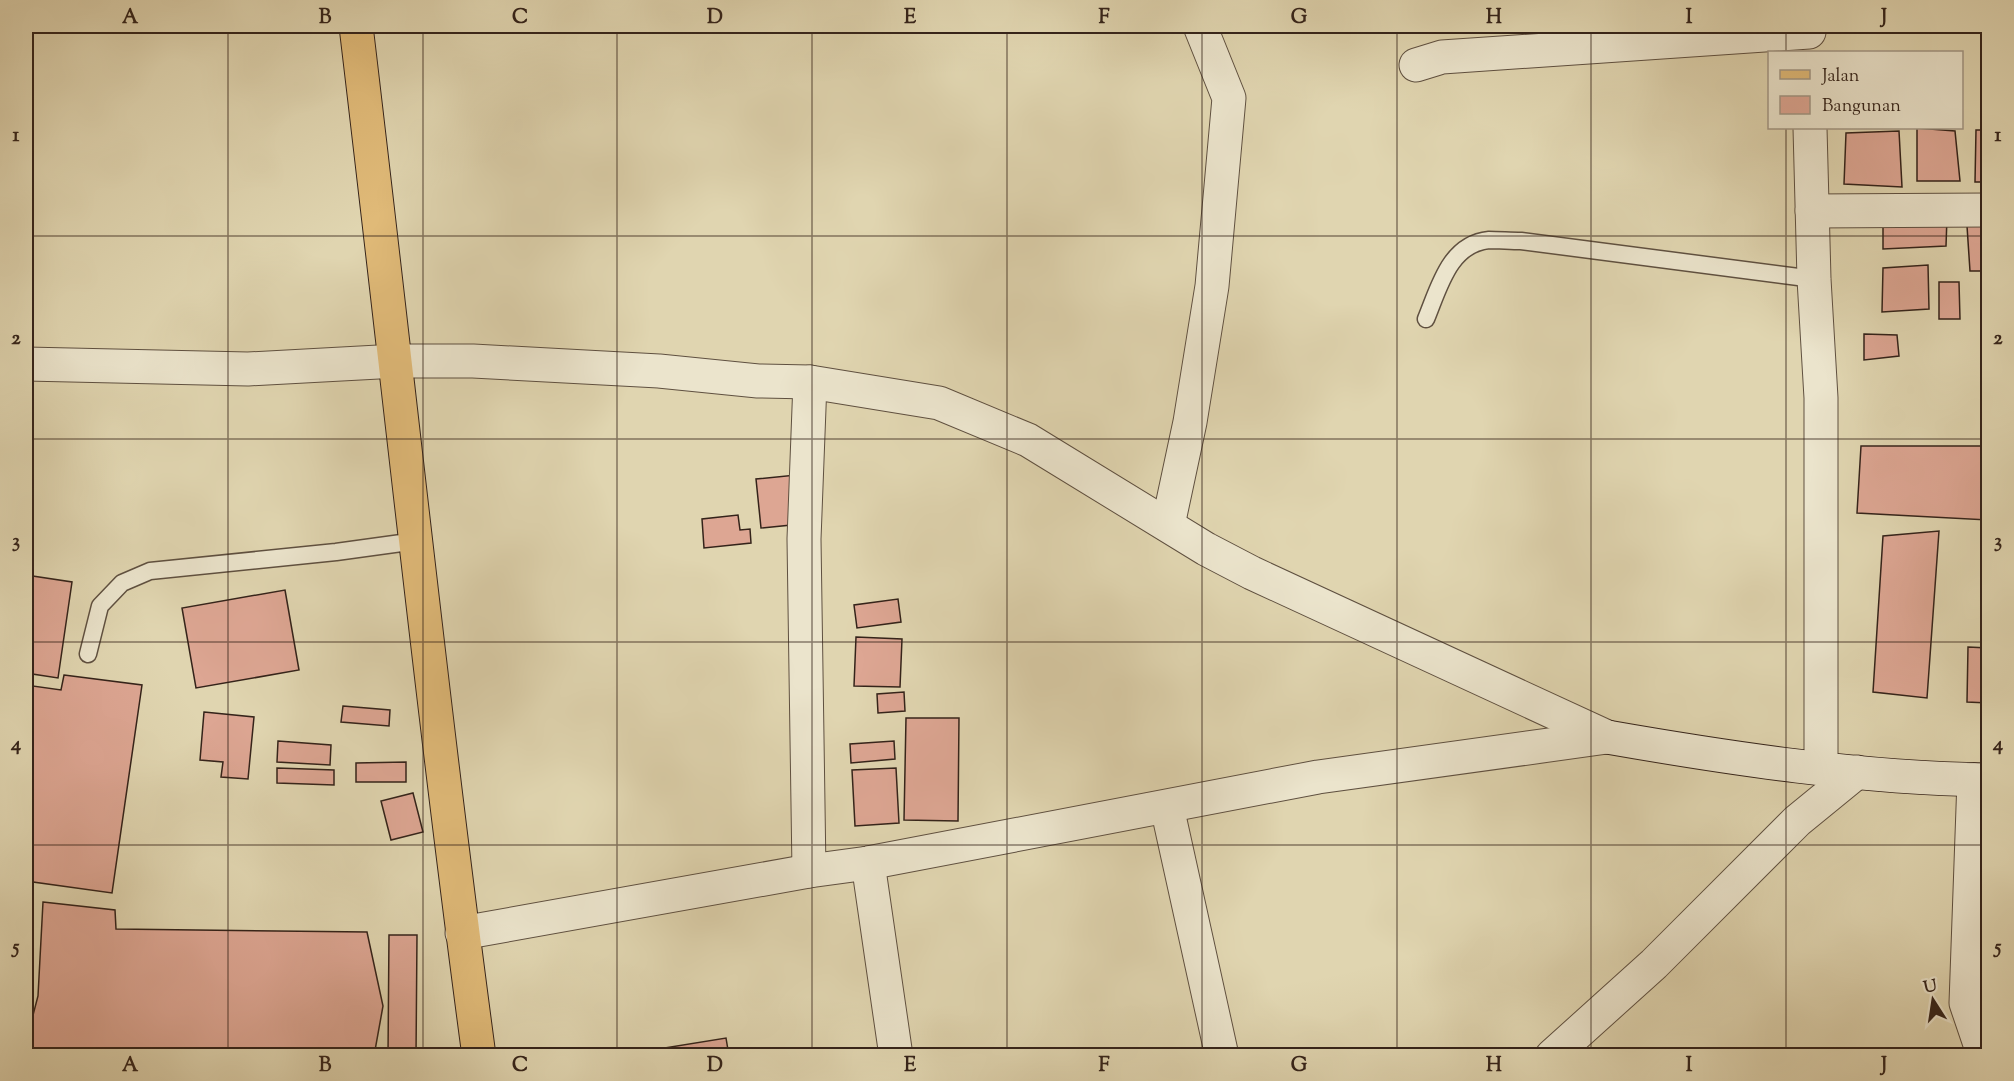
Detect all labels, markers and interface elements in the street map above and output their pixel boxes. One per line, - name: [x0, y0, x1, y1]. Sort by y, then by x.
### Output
- text: A: [122, 4, 139, 33]
- text: B: [319, 4, 332, 33]
- text: C: [512, 4, 528, 33]
- text: D: [707, 4, 723, 33]
- text: E: [904, 4, 917, 33]
- text: F: [1098, 4, 1110, 33]
- text: G: [1291, 4, 1308, 33]
- text: H: [1486, 4, 1502, 33]
- text: I: [1686, 4, 1693, 33]
- text: J: [1879, 4, 1887, 33]
- legend: [1768, 51, 1963, 129]
- text: Jalan: [1821, 64, 1860, 90]
- text: Bangunan: [1822, 94, 1901, 120]
- text: 1: [13, 122, 20, 151]
- text: 1: [1995, 122, 2002, 151]
- text: 2: [11, 325, 21, 354]
- text: 2: [1993, 325, 2003, 354]
- text: 3: [12, 528, 20, 557]
- text: 3: [1994, 528, 2002, 557]
- text: 4: [10, 731, 21, 760]
- text: 4: [1992, 731, 2003, 760]
- text: 5: [11, 934, 20, 963]
- text: 5: [1993, 934, 2002, 963]
- north arrow: [1903, 970, 1963, 1030]
- text: U: [1922, 975, 1940, 1000]
- text: A: [122, 1052, 139, 1081]
- text: B: [319, 1052, 332, 1081]
- text: C: [512, 1052, 528, 1081]
- text: D: [707, 1052, 723, 1081]
- text: E: [904, 1052, 917, 1081]
- text: F: [1098, 1052, 1110, 1081]
- text: G: [1291, 1052, 1308, 1081]
- text: H: [1486, 1052, 1502, 1081]
- text: I: [1686, 1052, 1693, 1081]
- text: J: [1879, 1052, 1887, 1081]

